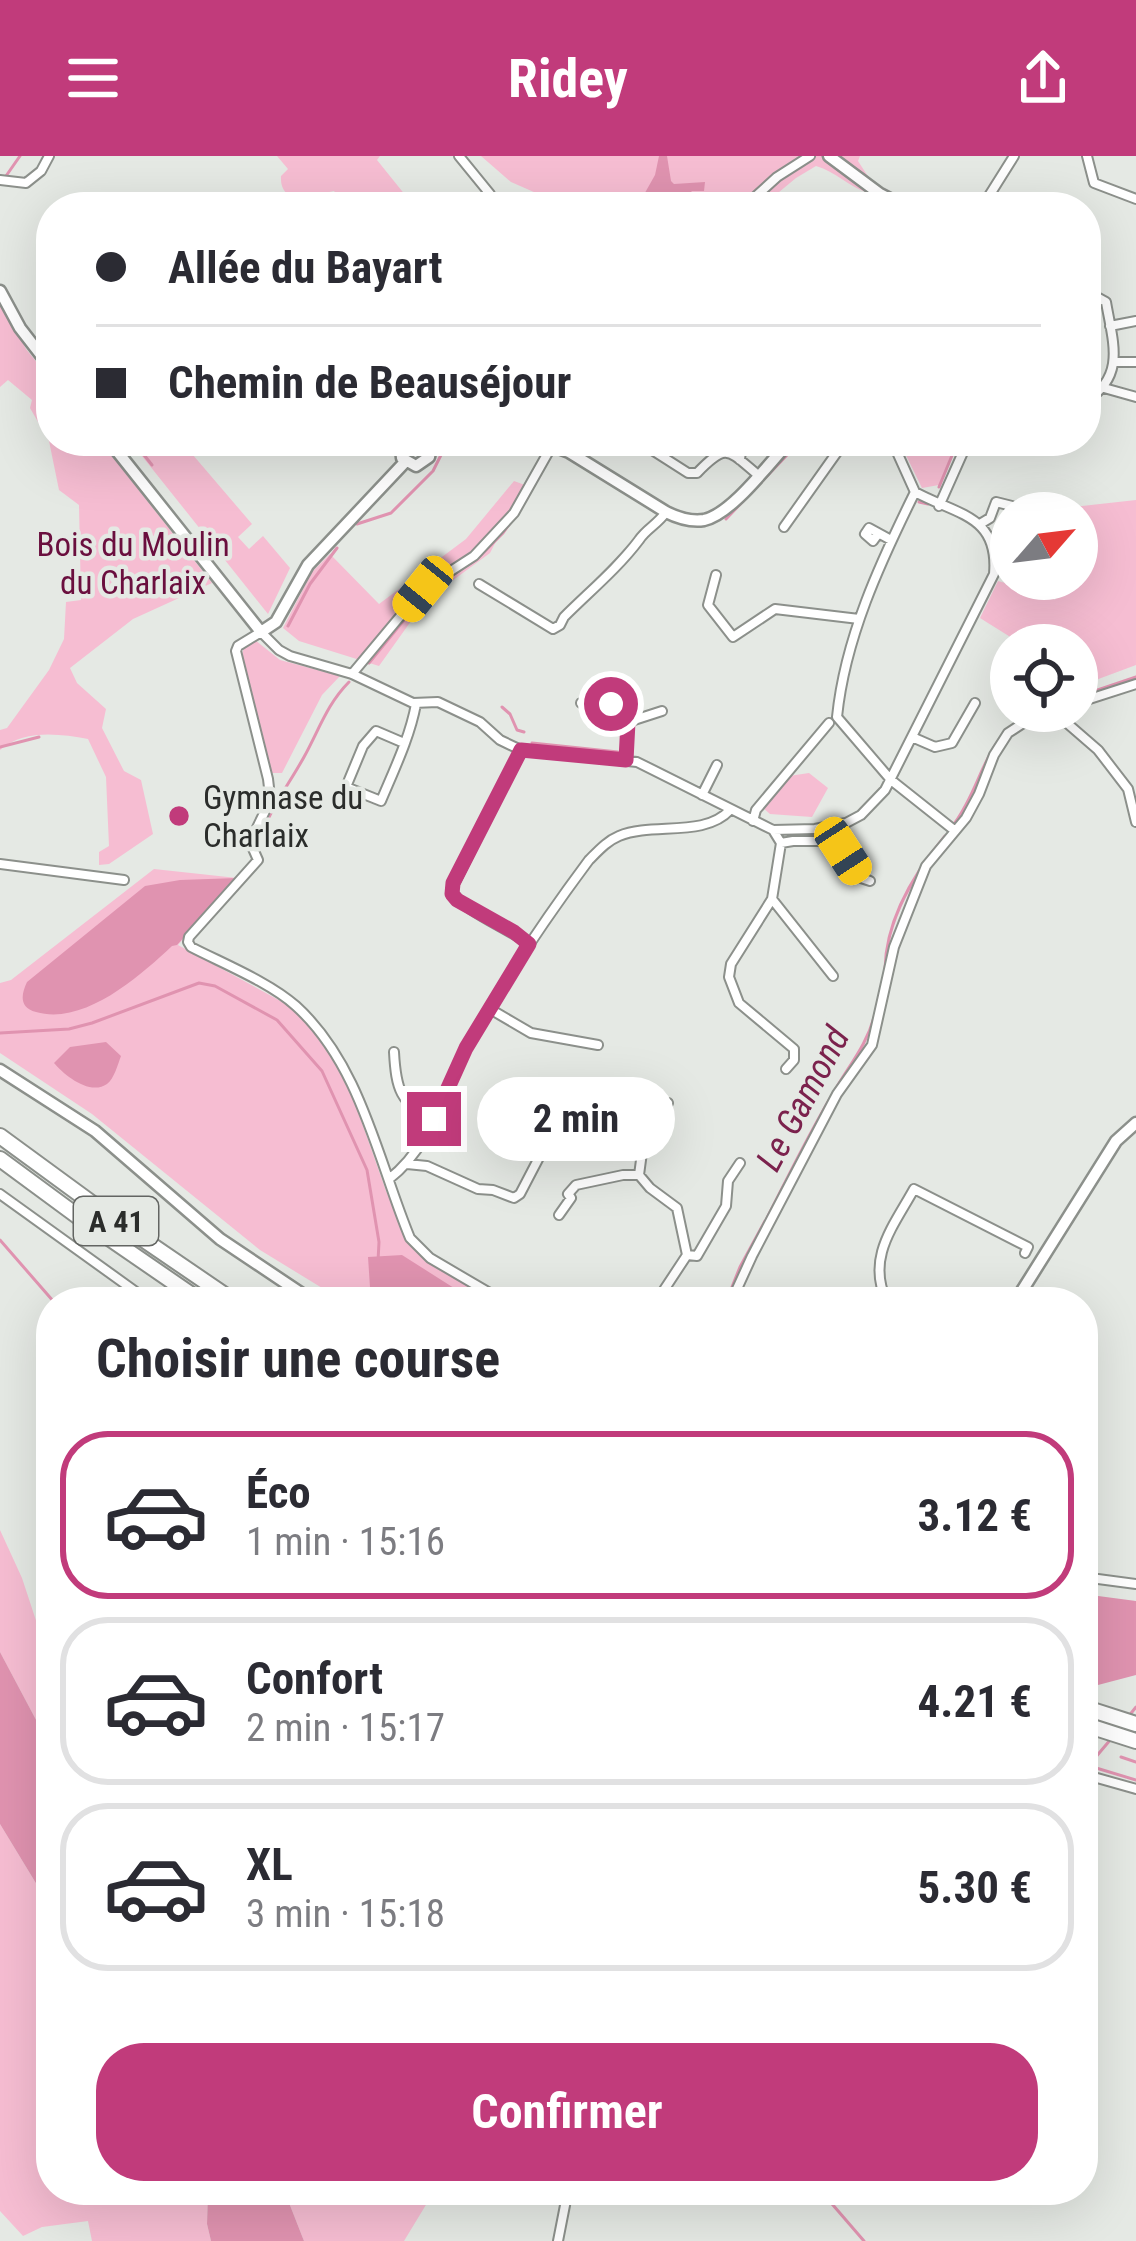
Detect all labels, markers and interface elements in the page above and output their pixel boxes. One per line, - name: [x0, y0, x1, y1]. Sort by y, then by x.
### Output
- icon: menu: [60, 45, 126, 111]
- icon: share: [1010, 45, 1076, 111]
- text: Ridey: [508, 47, 628, 110]
- text: Allée du Bayart: [168, 241, 443, 294]
- text: Chemin de Beauséjour: [168, 356, 571, 409]
- north arrow: [990, 492, 1098, 600]
- map controls: [990, 492, 1098, 732]
- park label: Bois du Moulin du Charlaix: [36, 525, 230, 602]
- car: [386, 550, 460, 628]
- button: locate: [990, 624, 1098, 732]
- route start: [584, 677, 638, 731]
- place label: Gymnase du Charlaix: [203, 778, 363, 855]
- marker: Gymnase du Charlaix: [166, 803, 192, 829]
- car: [808, 811, 878, 891]
- water label: Le Gamond: [748, 1019, 859, 1178]
- callout: 2 min: [476, 1077, 674, 1161]
- route end: [407, 1092, 461, 1146]
- text: 2 min: [533, 1096, 619, 1142]
- road number: A 41: [74, 1197, 158, 1245]
- text: Choisir une course: [96, 1327, 500, 1390]
- icon: car: [102, 1461, 210, 1569]
- text: Éco: [246, 1466, 311, 1519]
- text: 3.12 €: [918, 1489, 1032, 1542]
- text: 1 min · 15:16: [246, 1519, 445, 1565]
- icon: car: [102, 1647, 210, 1755]
- text: Confort: [246, 1652, 383, 1705]
- text: 4.21 €: [918, 1675, 1032, 1728]
- text: 2 min · 15:17: [246, 1705, 445, 1751]
- icon: car: [102, 1833, 210, 1941]
- text: XL: [246, 1838, 293, 1891]
- text: 5.30 €: [918, 1861, 1032, 1914]
- text: 3 min · 15:18: [246, 1891, 445, 1937]
- button: Confirmer: [96, 2043, 1038, 2181]

